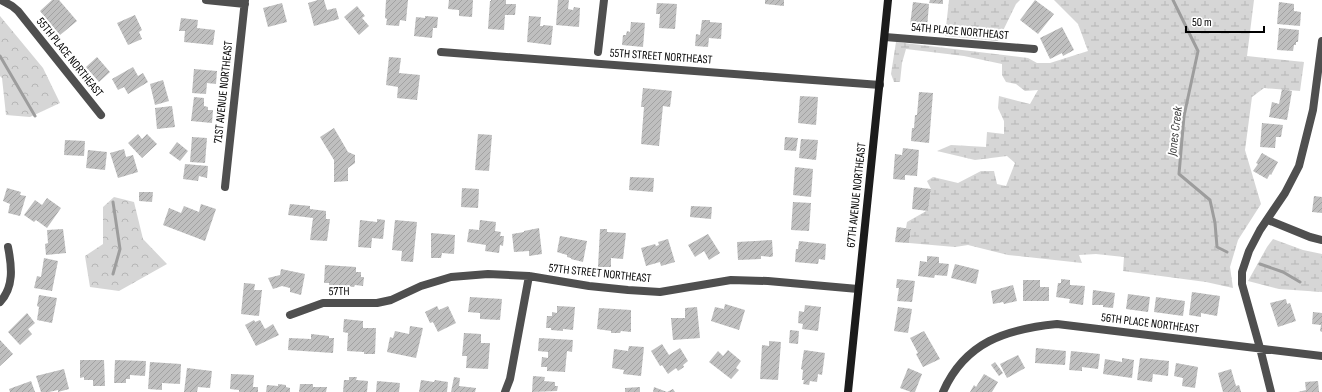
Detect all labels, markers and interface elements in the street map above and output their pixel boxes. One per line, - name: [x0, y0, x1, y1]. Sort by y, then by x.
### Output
- scale bar: [1186, 8, 1264, 34]
- street label: 55TH PLACE NORTHEAST: [33, 14, 106, 100]
- text: 50 m: [1192, 15, 1212, 30]
- street label: 54TH PLACE NORTHEAST: [911, 20, 1009, 43]
- street label: 71ST AVENUE NORTHEAST: [211, 40, 236, 144]
- street label: 55TH STREET NORTHEAST: [609, 45, 713, 68]
- water label: Jones Creek: [1164, 104, 1186, 158]
- street label: 67TH AVENUE NORTHEAST: [844, 142, 869, 248]
- street label: 57TH STREET NORTHEAST: [548, 261, 652, 286]
- street label: 57TH: [328, 284, 350, 299]
- street label: 56TH PLACE NORTHEAST: [1100, 310, 1200, 337]

